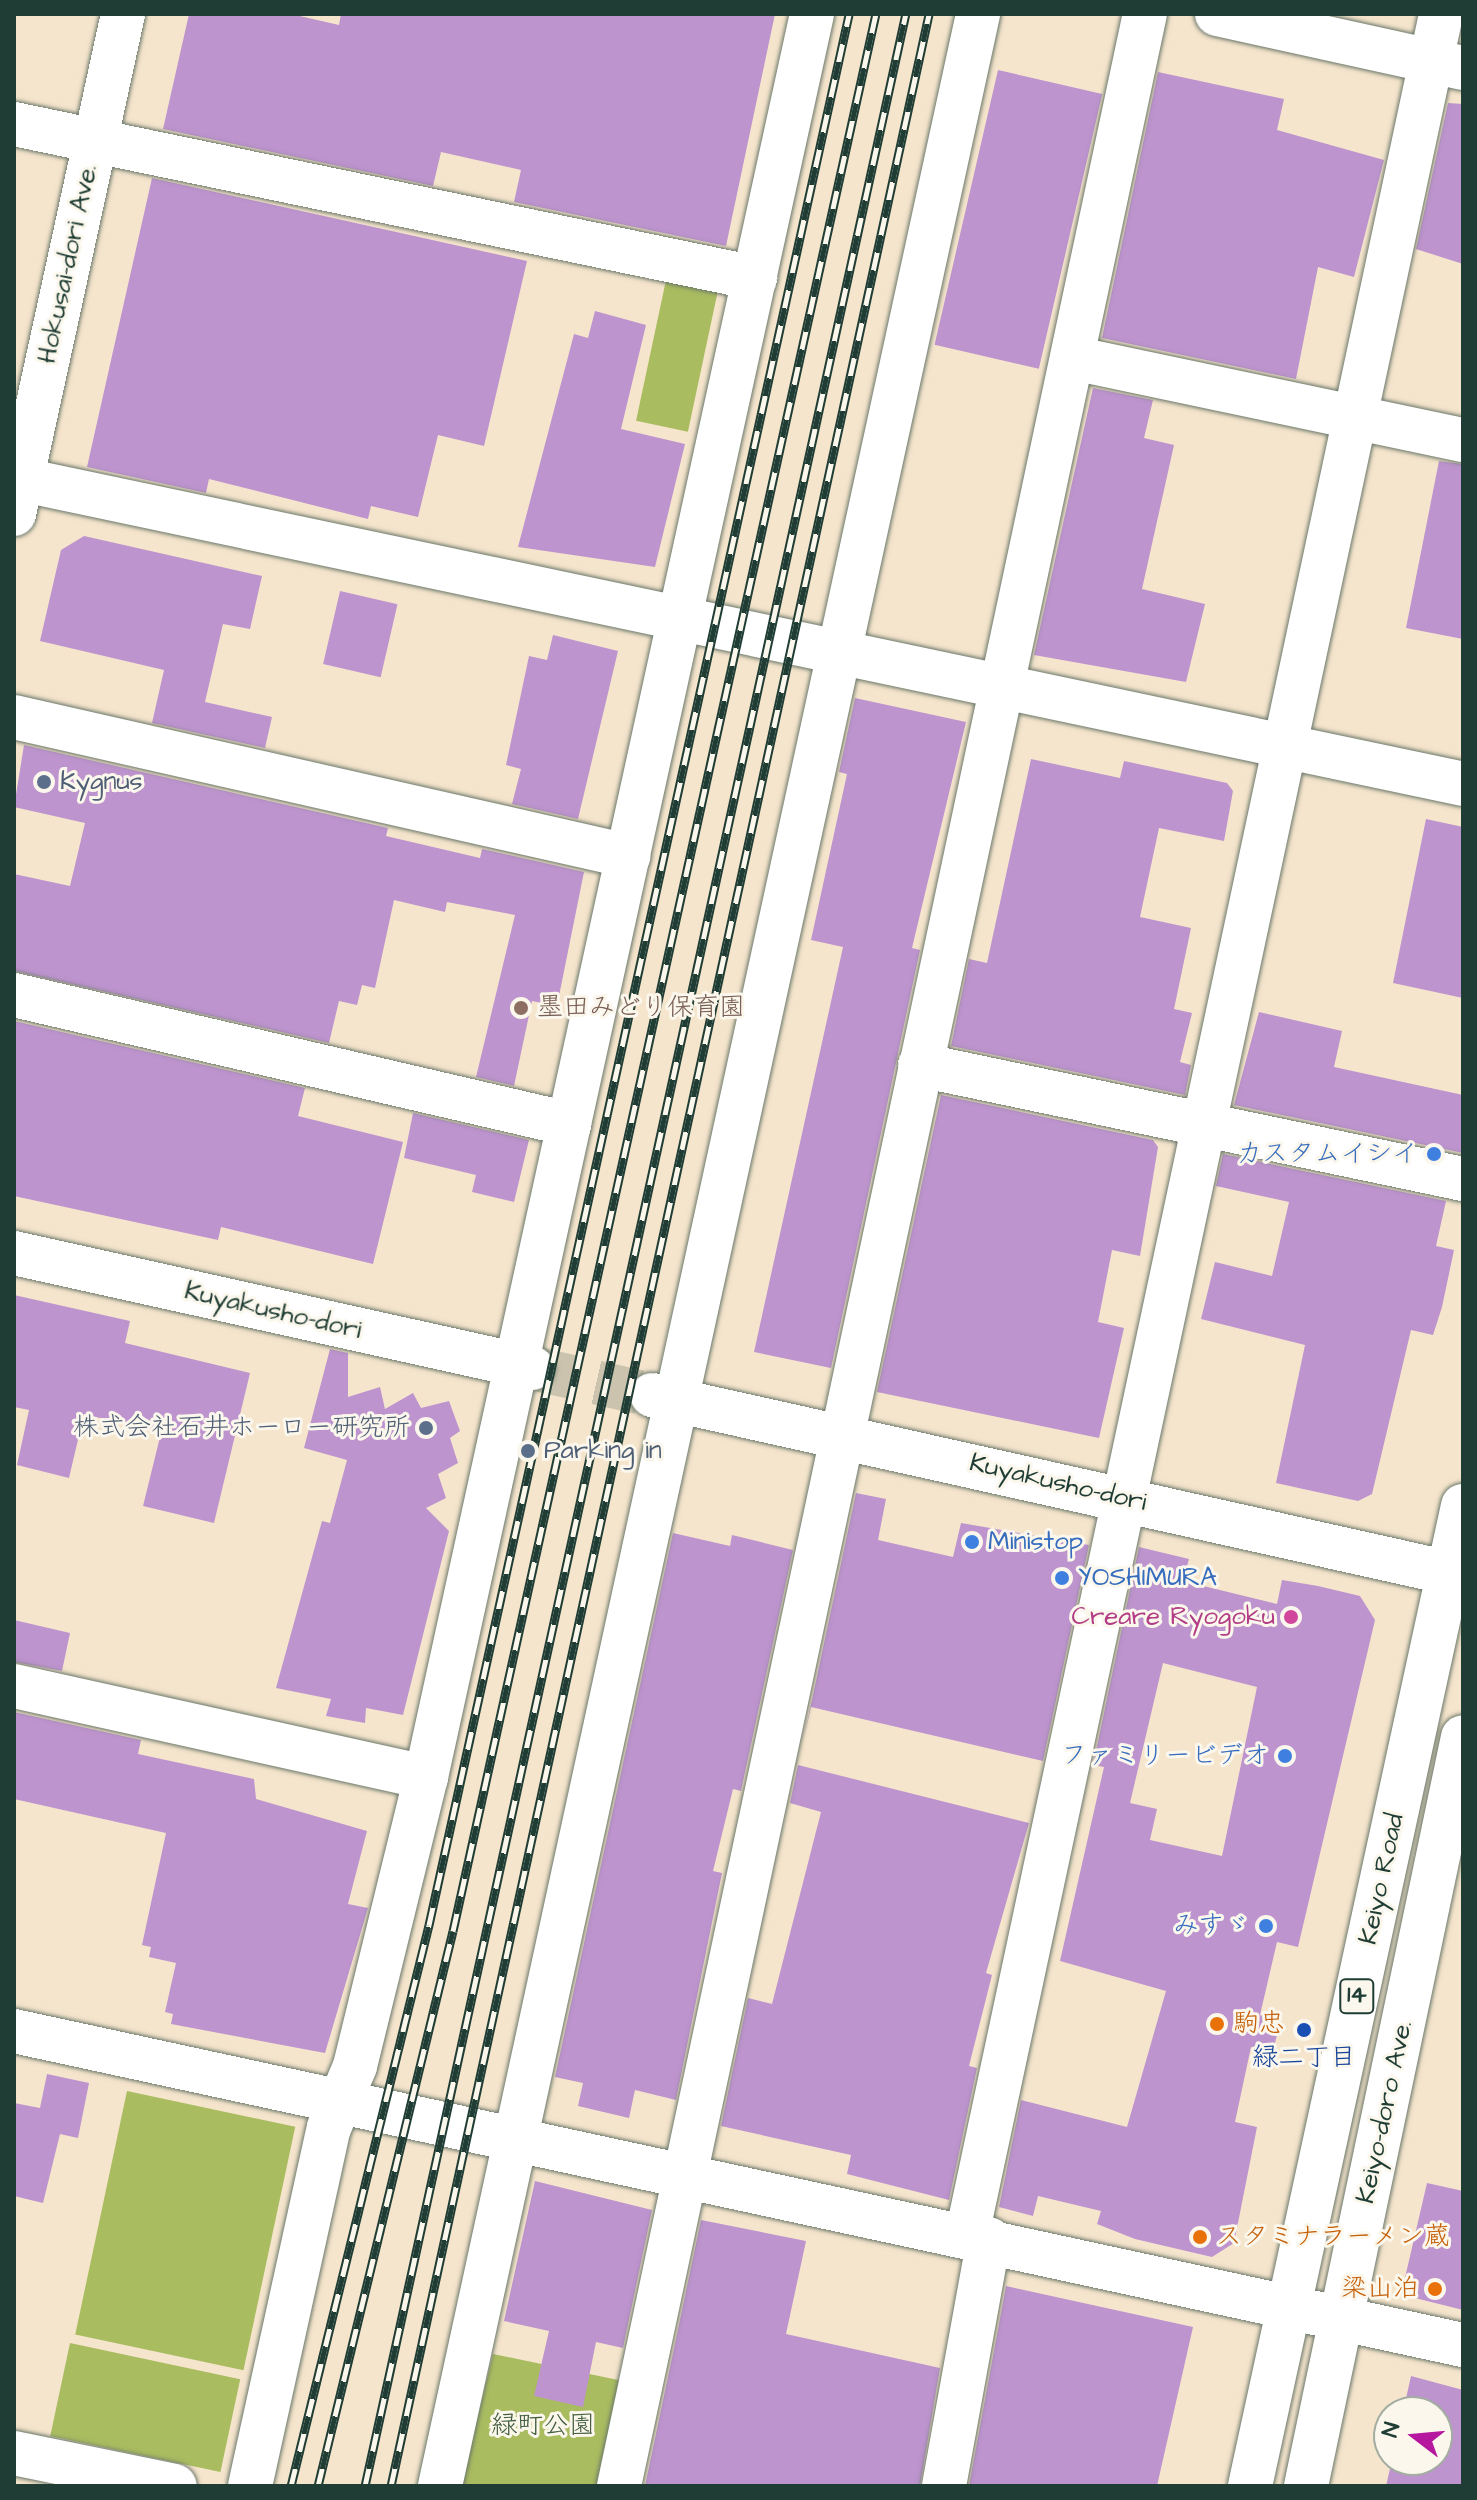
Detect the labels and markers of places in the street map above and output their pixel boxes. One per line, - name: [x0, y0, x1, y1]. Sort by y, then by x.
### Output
- place label: Kygnus: [60, 766, 143, 798]
- marker: Kygnus: [35, 773, 53, 791]
- place label: 墨田みどり保育園: [537, 992, 745, 1024]
- marker: 墨田みどり保育園: [512, 999, 530, 1017]
- place label: カスタムイシイ: [1236, 1138, 1418, 1170]
- marker: カスタムイシイ: [1425, 1145, 1443, 1163]
- place label: 株式会社石井ホーロー研究所: [72, 1412, 410, 1444]
- marker: 株式会社石井ホーロー研究所: [417, 1419, 435, 1437]
- place label: Parking in: [544, 1435, 662, 1467]
- marker: Parking in: [519, 1442, 537, 1460]
- place label: Ministop: [988, 1526, 1083, 1558]
- marker: Ministop: [963, 1533, 981, 1551]
- place label: YOSHIMURA: [1078, 1562, 1217, 1594]
- marker: YOSHIMURA: [1053, 1569, 1071, 1587]
- place label: Creare Ryogoku: [1071, 1601, 1275, 1633]
- marker: Creare Ryogoku: [1282, 1608, 1300, 1626]
- place label: ファミリービデオ: [1061, 1740, 1269, 1772]
- marker: ファミリービデオ: [1276, 1747, 1294, 1765]
- place label: みすゞ: [1172, 1910, 1250, 1942]
- marker: みすゞ: [1257, 1917, 1275, 1935]
- place label: 駒忠: [1233, 2008, 1285, 2040]
- marker: 駒忠: [1208, 2015, 1226, 2033]
- marker: 緑二丁目: [1295, 2021, 1313, 2039]
- place label: 緑二丁目: [1252, 2042, 1356, 2074]
- place label: スタミナラーメン蔵: [1216, 2221, 1450, 2253]
- marker: スタミナラーメン蔵: [1191, 2228, 1209, 2246]
- place label: 梁山泊: [1341, 2273, 1419, 2305]
- marker: 梁山泊: [1426, 2280, 1444, 2298]

